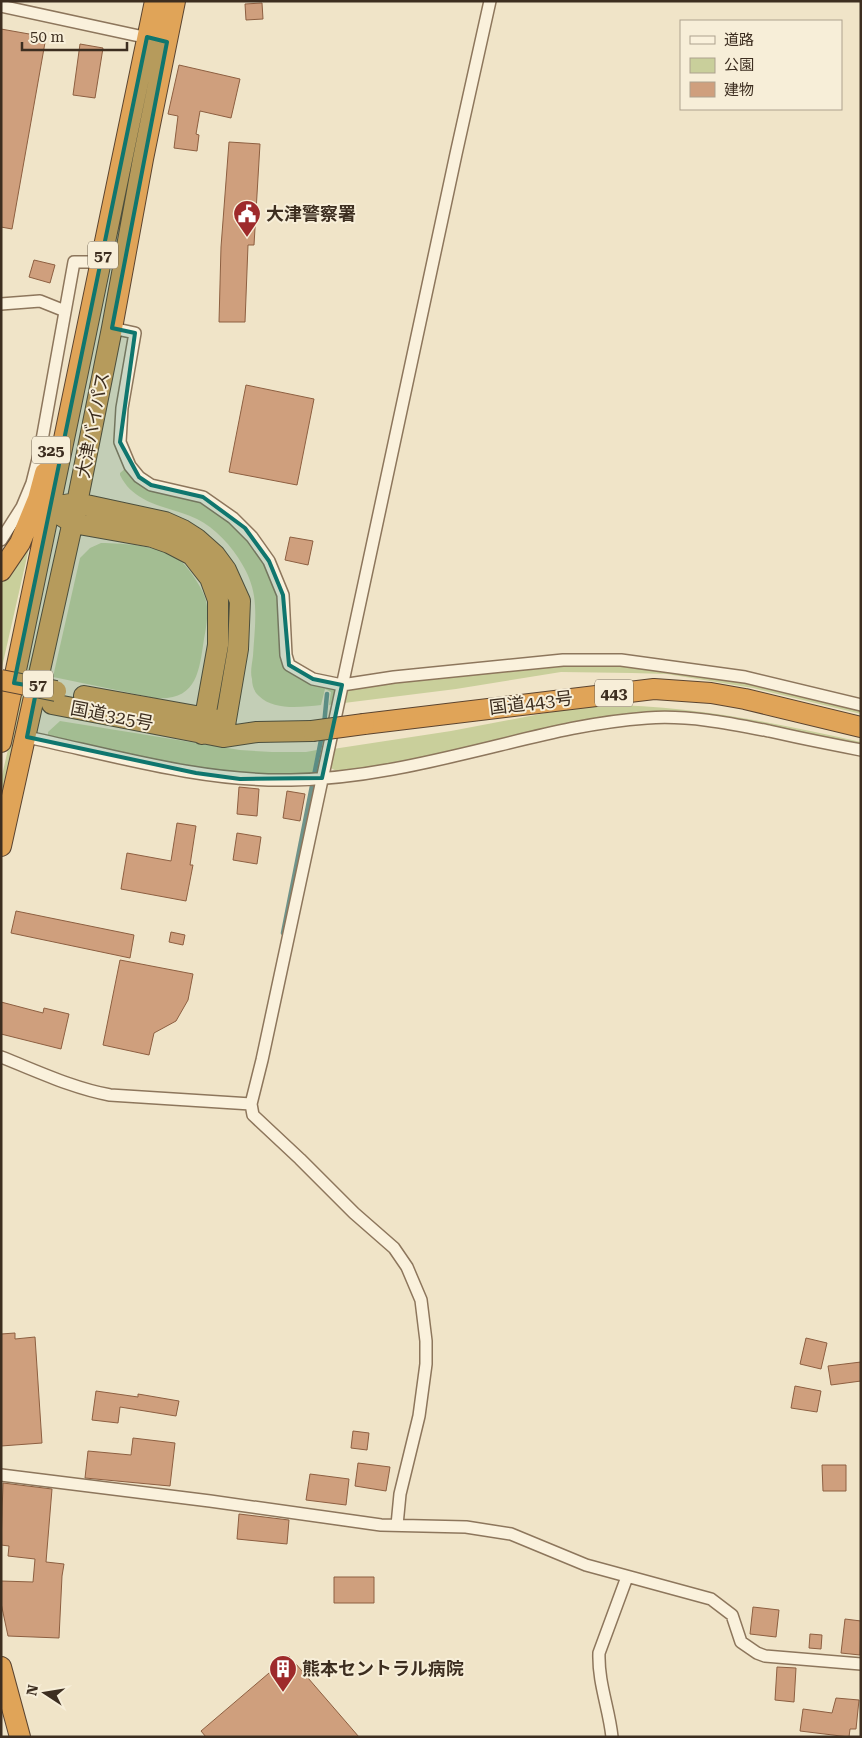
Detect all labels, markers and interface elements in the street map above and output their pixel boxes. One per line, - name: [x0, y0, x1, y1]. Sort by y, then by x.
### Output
- scale bar: [22, 20, 128, 52]
- legend: [680, 20, 842, 110]
- text: 50 m: [30, 28, 65, 46]
- text: 道路: [724, 31, 754, 49]
- text: 公園: [724, 56, 754, 74]
- text: 建物: [724, 81, 754, 99]
- public building icon: 大津警察署: [232, 199, 262, 238]
- place label: 大津警察署: [266, 203, 356, 224]
- road number: 57: [88, 242, 118, 268]
- street label: 大津バイパス: [72, 370, 113, 480]
- road number: 325: [32, 436, 70, 464]
- road number: 57: [23, 671, 53, 698]
- road number: 443: [595, 680, 633, 706]
- street label: 国道443号: [488, 687, 574, 718]
- street label: 国道325号: [69, 697, 155, 734]
- building icon: 熊本セントラル病院: [268, 1654, 298, 1693]
- place label: 熊本セントラル病院: [302, 1658, 464, 1679]
- north arrow: [20, 1668, 70, 1718]
- text: N: [23, 1683, 41, 1697]

